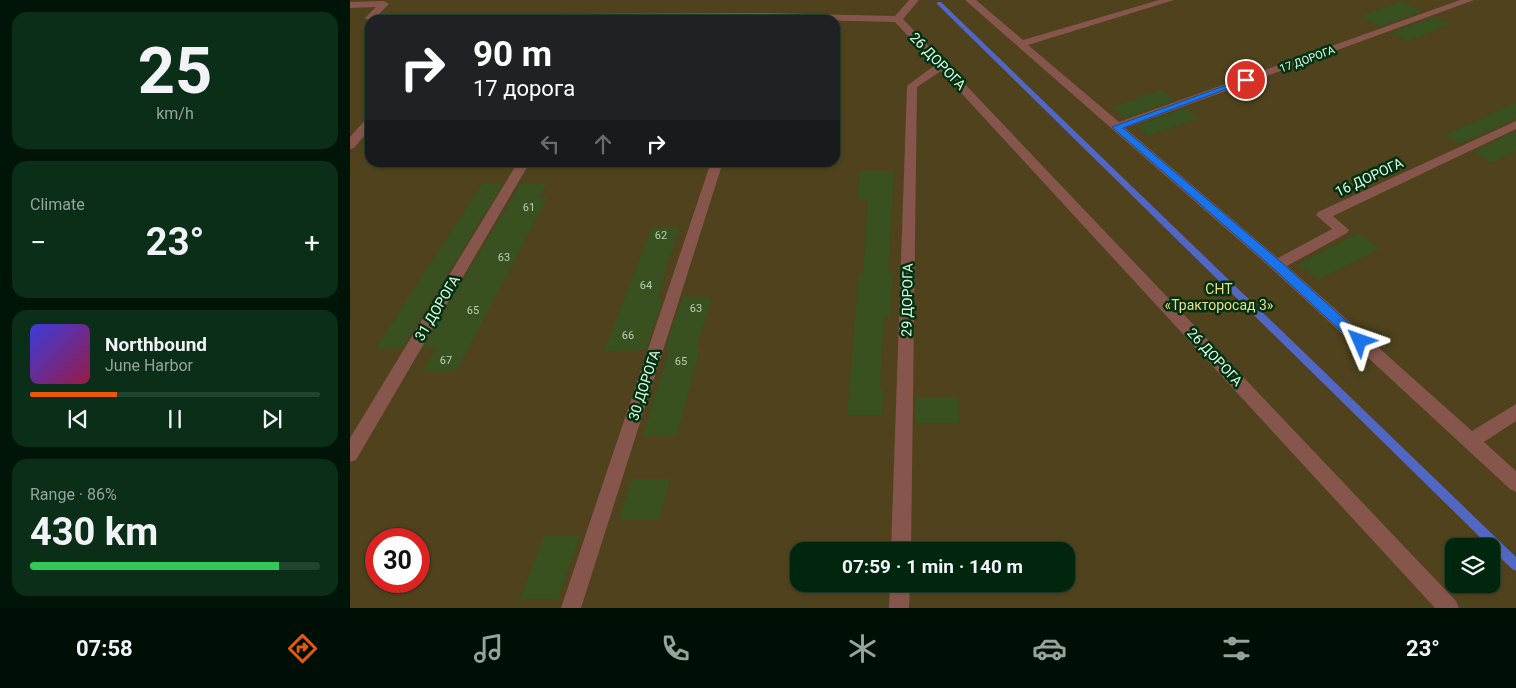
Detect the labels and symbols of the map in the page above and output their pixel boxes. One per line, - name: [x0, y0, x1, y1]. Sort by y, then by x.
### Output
- street label: 26 ДОРОГА: [907, 29, 969, 93]
- street label: 17 ДОРОГА: [1278, 43, 1337, 75]
- pin: [1225, 59, 1267, 101]
- street label: 16 ДОРОГА: [1332, 154, 1406, 200]
- house number: 61: [523, 201, 535, 214]
- house number: 62: [655, 229, 667, 242]
- house number: 63: [498, 251, 510, 264]
- street label: 29 ДОРОГА: [898, 263, 916, 337]
- street label: 31 ДОРОГА: [411, 272, 463, 344]
- house number: 64: [640, 279, 652, 292]
- park label: СНТ «Тракторосад 3»: [1165, 281, 1274, 313]
- house number: 63: [690, 302, 702, 315]
- house number: 65: [467, 304, 479, 317]
- position arrow: [1333, 314, 1385, 366]
- street label: 26 ДОРОГА: [1184, 325, 1246, 389]
- house number: 66: [622, 329, 634, 342]
- street label: 30 ДОРОГА: [625, 348, 663, 422]
- house number: 67: [440, 354, 452, 367]
- house number: 65: [675, 355, 687, 368]
- speed limit sign: 30: [365, 528, 430, 593]

